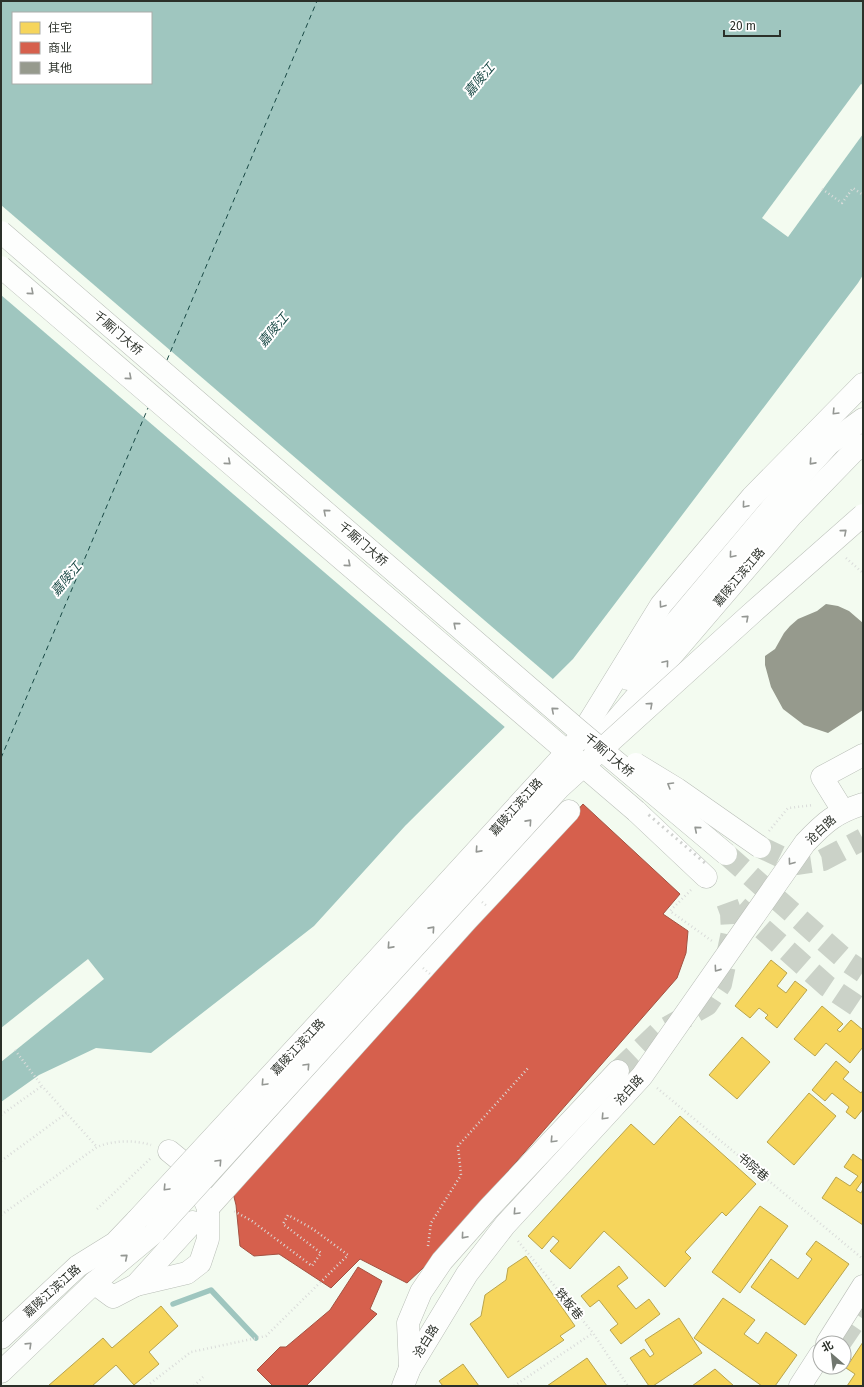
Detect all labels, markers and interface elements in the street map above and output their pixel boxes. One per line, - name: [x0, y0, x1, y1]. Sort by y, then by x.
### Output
- legend: [12, 12, 152, 84]
- scale bar: [724, 12, 780, 38]
- text: 20 m: [730, 19, 756, 33]
- text: 住宅: [48, 21, 72, 35]
- text: 商业: [48, 41, 72, 55]
- water label: 嘉陵江: [461, 59, 499, 100]
- text: 其他: [48, 61, 72, 75]
- one-way arrow: [26, 288, 33, 295]
- street label: 千厮门大桥: [91, 308, 145, 358]
- water label: 嘉陵江: [255, 309, 293, 350]
- one-way arrow: [125, 372, 132, 379]
- one-way arrow: [833, 407, 840, 415]
- one-way arrow: [223, 457, 231, 464]
- one-way arrow: [810, 458, 817, 465]
- one-way arrow: [743, 501, 750, 508]
- one-way arrow: [323, 510, 330, 517]
- street label: 千厮门大桥: [336, 519, 390, 569]
- one-way arrow: [839, 530, 846, 537]
- street label: 嘉陵江滨江路: [710, 545, 768, 609]
- one-way arrow: [729, 550, 736, 558]
- water label: 嘉陵江: [48, 558, 86, 599]
- one-way arrow: [343, 560, 351, 567]
- one-way arrow: [659, 600, 666, 607]
- one-way arrow: [741, 615, 749, 622]
- one-way arrow: [453, 622, 461, 629]
- one-way arrow: [661, 660, 668, 667]
- one-way arrow: [645, 703, 653, 710]
- one-way arrow: [552, 707, 559, 714]
- street label: 千厮门大桥: [582, 730, 636, 780]
- street label: 嘉陵江滨江路: [487, 776, 545, 838]
- one-way arrow: [667, 782, 674, 790]
- street label: 沧白路: [803, 813, 839, 847]
- one-way arrow: [524, 819, 531, 827]
- one-way arrow: [694, 827, 701, 834]
- one-way arrow: [475, 845, 482, 852]
- one-way arrow: [788, 858, 796, 865]
- one-way arrow: [427, 926, 435, 934]
- one-way arrow: [388, 941, 395, 949]
- one-way arrow: [715, 964, 722, 971]
- street label: 嘉陵江滨江路: [268, 1016, 328, 1078]
- one-way arrow: [302, 1064, 309, 1071]
- street label: 沧白路: [612, 1072, 646, 1108]
- one-way arrow: [262, 1078, 269, 1086]
- one-way arrow: [602, 1112, 609, 1119]
- one-way arrow: [550, 1135, 557, 1143]
- street label: 书院巷: [735, 1150, 771, 1184]
- one-way arrow: [214, 1159, 222, 1167]
- one-way arrow: [164, 1183, 171, 1191]
- one-way arrow: [514, 1207, 521, 1215]
- one-way arrow: [462, 1231, 469, 1238]
- one-way arrow: [120, 1255, 127, 1262]
- street label: 嘉陵江滨江路: [21, 1262, 83, 1320]
- street label: 铁板巷: [552, 1286, 586, 1322]
- street label: 沧白路: [411, 1322, 441, 1360]
- north arrow: [812, 1335, 852, 1375]
- text: 北: [820, 1338, 835, 1355]
- one-way arrow: [24, 1342, 32, 1350]

